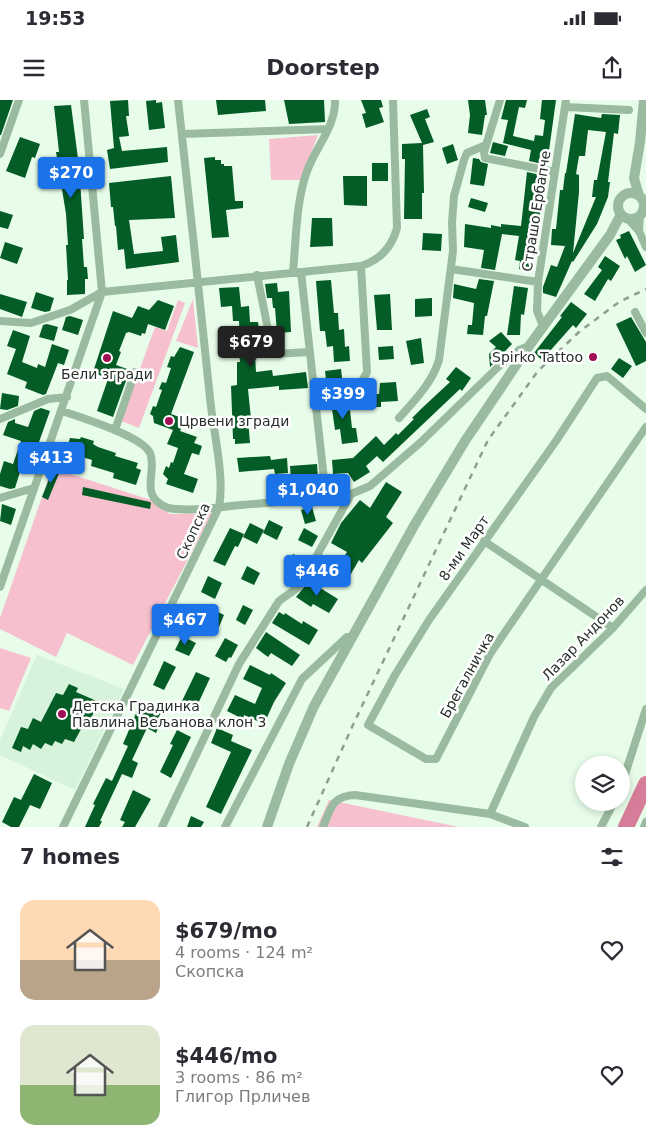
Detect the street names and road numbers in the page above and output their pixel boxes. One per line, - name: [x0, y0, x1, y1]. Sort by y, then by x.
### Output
- street label: Страшо Ербапче: [519, 149, 553, 273]
- street label: Скопска: [173, 500, 213, 562]
- street label: 8-ми Март: [436, 512, 492, 584]
- street label: Лазар Андонов: [539, 592, 627, 684]
- street label: Брегалничка: [437, 629, 497, 721]

